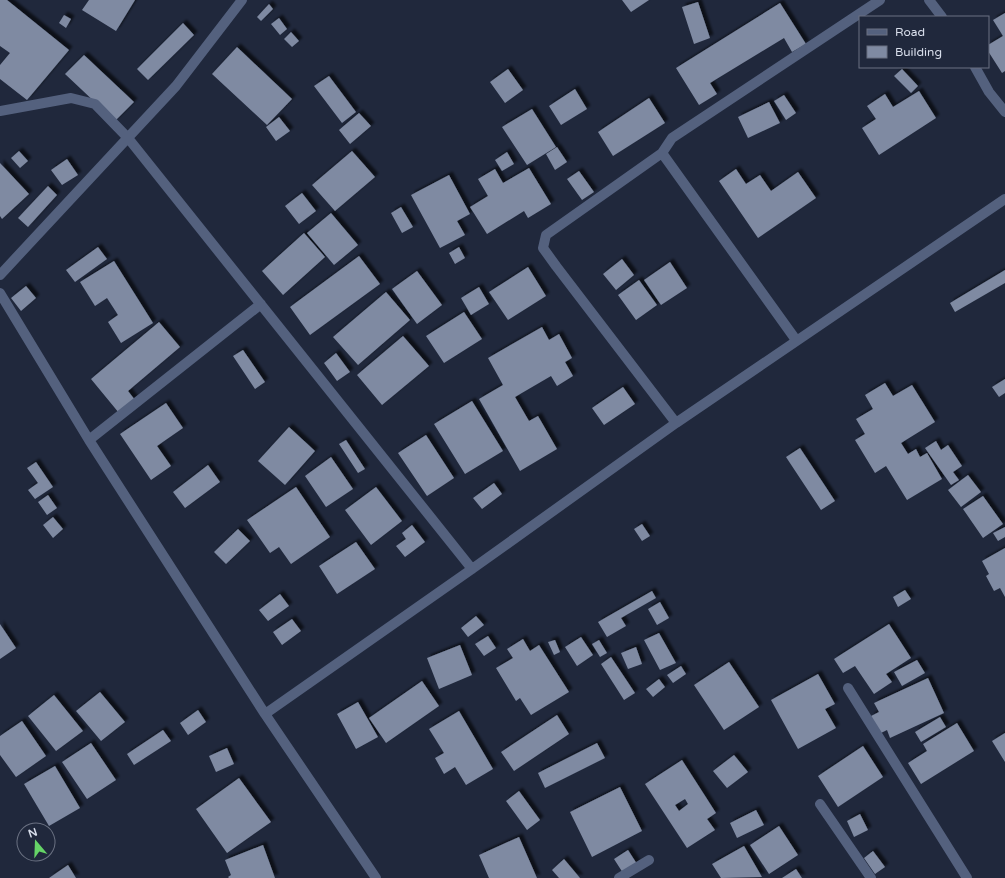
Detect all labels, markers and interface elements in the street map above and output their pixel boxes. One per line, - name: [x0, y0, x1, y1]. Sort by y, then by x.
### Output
- legend: [859, 16, 989, 68]
- text: Road: [895, 25, 925, 39]
- text: Building: [895, 45, 942, 59]
- north arrow: [16, 822, 56, 862]
- text: N: [27, 825, 39, 841]

